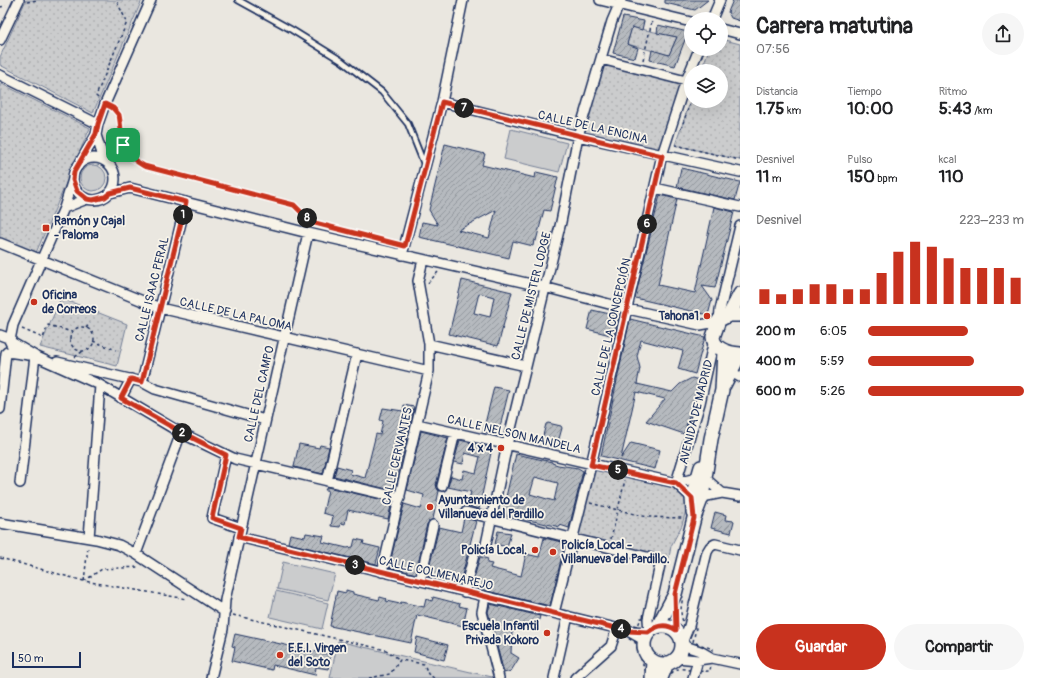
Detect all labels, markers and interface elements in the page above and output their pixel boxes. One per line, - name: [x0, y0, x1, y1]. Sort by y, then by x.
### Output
- map controls: [684, 12, 728, 108]
- button: locate: [684, 12, 728, 56]
- text: Carrera matutina: [756, 12, 913, 40]
- button: share: [982, 13, 1024, 55]
- text: 07:56: [756, 41, 790, 57]
- button: layers: [684, 64, 728, 108]
- text: Distancia: [756, 85, 798, 98]
- text: Tiempo: [847, 85, 882, 98]
- text: Ritmo: [939, 85, 967, 98]
- pin: 7: [454, 98, 474, 118]
- text: 1.75: [756, 98, 785, 119]
- text: 10:00: [847, 98, 893, 119]
- text: 5:43: [939, 98, 972, 119]
- text: 7: [461, 101, 467, 114]
- text: km: [785, 104, 801, 117]
- text: /km: [972, 104, 992, 117]
- street label: CALLE DE LA ENCINA: [536, 108, 650, 147]
- pin: [106, 128, 140, 162]
- icon: arrive: [112, 134, 134, 156]
- text: Desnivel: [756, 153, 795, 166]
- text: Pulso: [847, 153, 872, 166]
- text: kcal: [939, 153, 957, 166]
- text: 11: [756, 166, 769, 187]
- text: 150: [847, 166, 875, 187]
- text: 110: [939, 166, 964, 187]
- text: m: [769, 172, 781, 185]
- text: bpm: [875, 172, 898, 185]
- pin: 1: [173, 205, 193, 225]
- text: 1: [181, 208, 185, 221]
- pin: 8: [297, 208, 317, 228]
- text: 8: [304, 211, 310, 224]
- text: Desnivel: [756, 212, 802, 228]
- text: 223–233 m: [959, 212, 1024, 228]
- place label: Ramón y Cajal - Paloma: [54, 214, 125, 243]
- pin: 6: [637, 214, 657, 234]
- text: 6: [644, 217, 650, 230]
- marker: Ramón y Cajal - Paloma: [41, 223, 51, 233]
- street label: CALLE DE MISTER LODGE: [508, 230, 555, 362]
- street label: CALLE ISAAC PERAL: [132, 235, 173, 343]
- street label: CALLE DE LA CONCEPCIÓN: [587, 256, 635, 398]
- place label: Oficina de Correos: [42, 288, 97, 317]
- street label: CALLE DE LA PALOMA: [178, 294, 294, 335]
- marker: Oficina de Correos: [29, 297, 39, 307]
- place label: Tahona1: [657, 309, 699, 324]
- marker: Tahona1: [702, 311, 712, 321]
- text: 200 m: [756, 323, 795, 339]
- text: 6:05: [820, 323, 847, 339]
- street label: CALLE DEL CAMPO: [241, 344, 278, 444]
- text: 400 m: [756, 353, 796, 369]
- text: 5:59: [820, 353, 844, 369]
- street label: AVENIDA DE MADRID: [676, 358, 717, 466]
- text: 600 m: [756, 383, 796, 399]
- text: 5:26: [820, 383, 845, 399]
- street label: CALLE CERVANTES: [379, 406, 416, 507]
- street label: CALLE NELSON MANDELA: [446, 412, 582, 457]
- pin: 2: [172, 423, 192, 443]
- text: 2: [179, 426, 185, 439]
- place label: 4 x 4: [467, 441, 493, 456]
- marker: 4 x 4: [496, 443, 506, 453]
- pin: 5: [608, 460, 628, 480]
- text: 5: [615, 463, 621, 476]
- place label: Ayuntamiento de Villanueva del Pardillo: [438, 493, 544, 522]
- marker: Ayuntamiento de Villanueva del Pardillo: [425, 502, 435, 512]
- place label: Policía Local - Villanueva del Pardillo.: [561, 538, 670, 567]
- place label: Policía Local.: [461, 543, 527, 558]
- marker: Policía Local.: [530, 545, 540, 555]
- marker: Policía Local - Villanueva del Pardillo.: [548, 547, 558, 557]
- street label: CALLE COLMENAREJO: [377, 553, 495, 594]
- pin: 3: [345, 555, 365, 575]
- text: 3: [352, 558, 358, 571]
- place label: Escuela Infantil Privada Kokoro: [462, 619, 540, 648]
- pin: 4: [611, 619, 631, 639]
- text: 4: [618, 622, 624, 635]
- button: Guardar: [756, 624, 886, 670]
- button: Compartir: [894, 624, 1024, 670]
- marker: Escuela Infantil Privada Kokoro: [542, 628, 552, 638]
- place label: E.E.I. Virgen del Soto: [288, 641, 347, 670]
- scale bar: [12, 650, 81, 669]
- marker: E.E.I. Virgen del Soto: [275, 650, 285, 660]
- text: 50 m: [18, 652, 44, 665]

